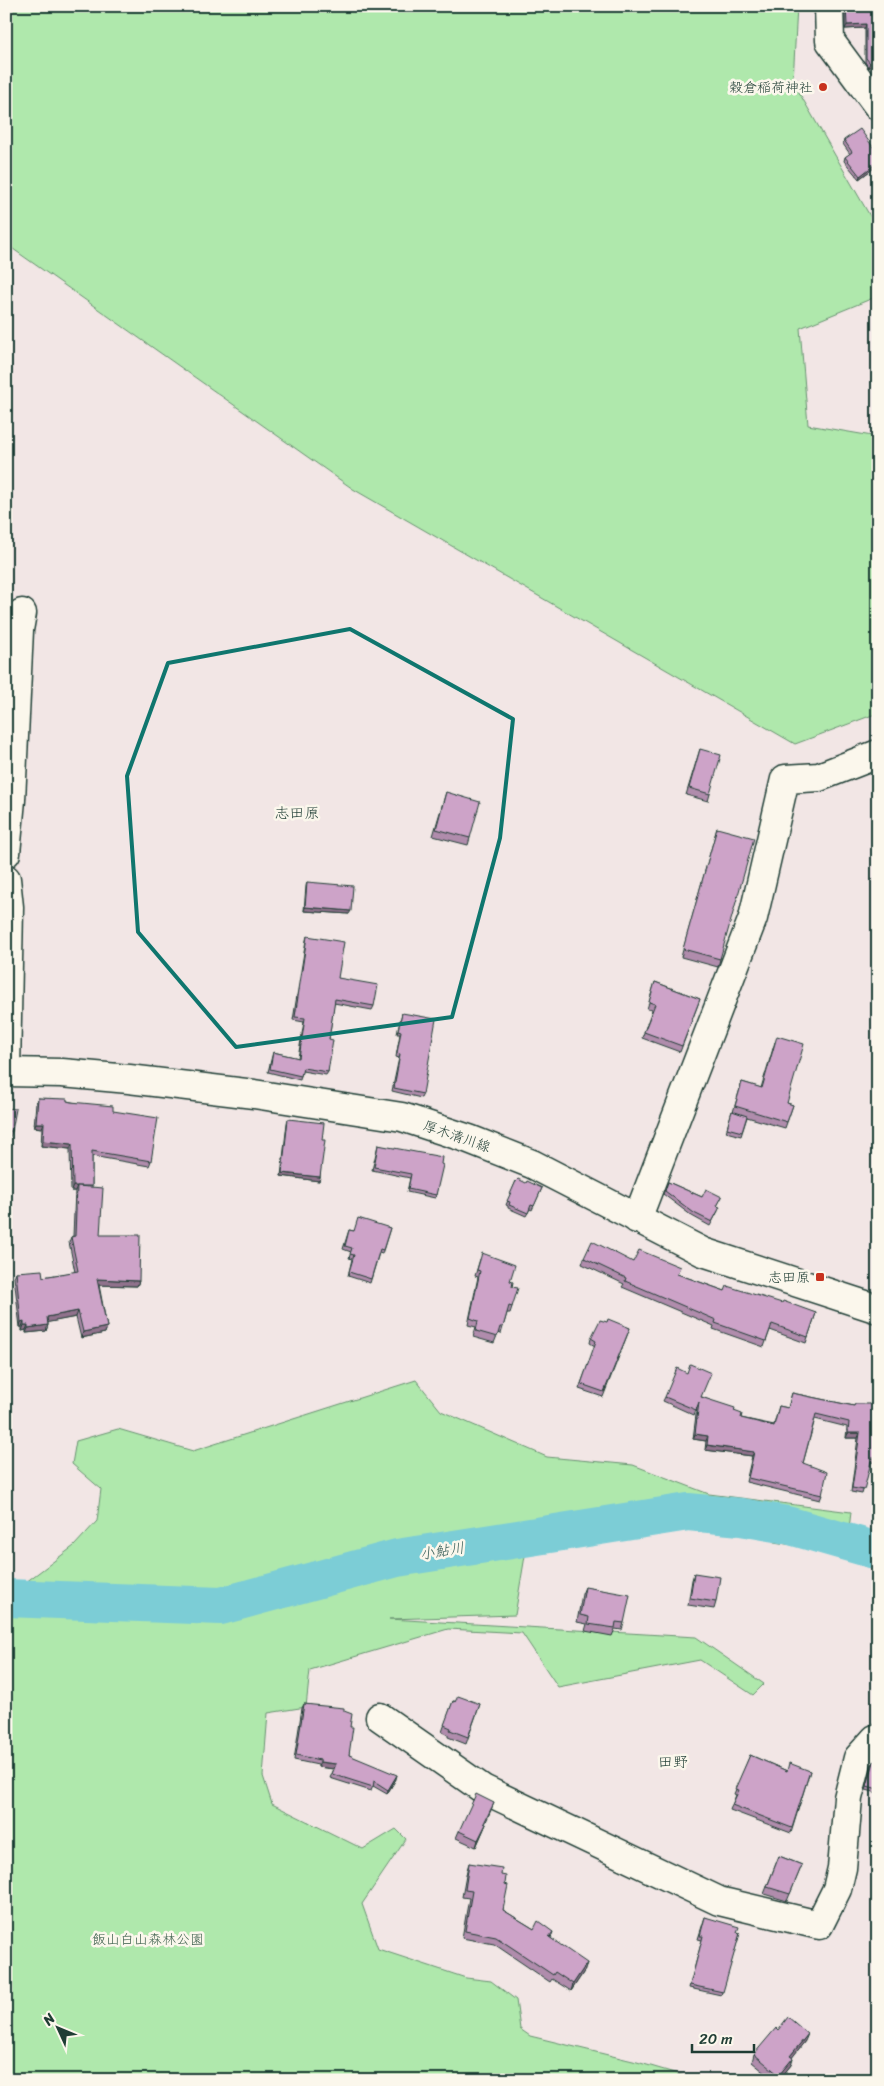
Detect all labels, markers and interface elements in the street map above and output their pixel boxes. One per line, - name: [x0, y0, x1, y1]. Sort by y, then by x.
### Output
- place label: 穀倉稲荷神社: [729, 75, 813, 100]
- marker: 穀倉稲荷神社: [817, 81, 829, 93]
- district label: 志田原: [274, 800, 320, 826]
- street label: 厚木清川線: [420, 1113, 494, 1160]
- place label: 志田原: [768, 1265, 810, 1290]
- marker: 志田原: [814, 1271, 826, 1283]
- water label: 小鮎川: [418, 1535, 466, 1567]
- district label: 田野: [658, 1749, 688, 1775]
- park label: 飯山白山森林公園: [92, 1927, 204, 1952]
- north arrow: [32, 2004, 82, 2054]
- text: N: [36, 2007, 62, 2032]
- scale bar: [692, 2021, 754, 2053]
- text: 20 m: [699, 2026, 733, 2052]

